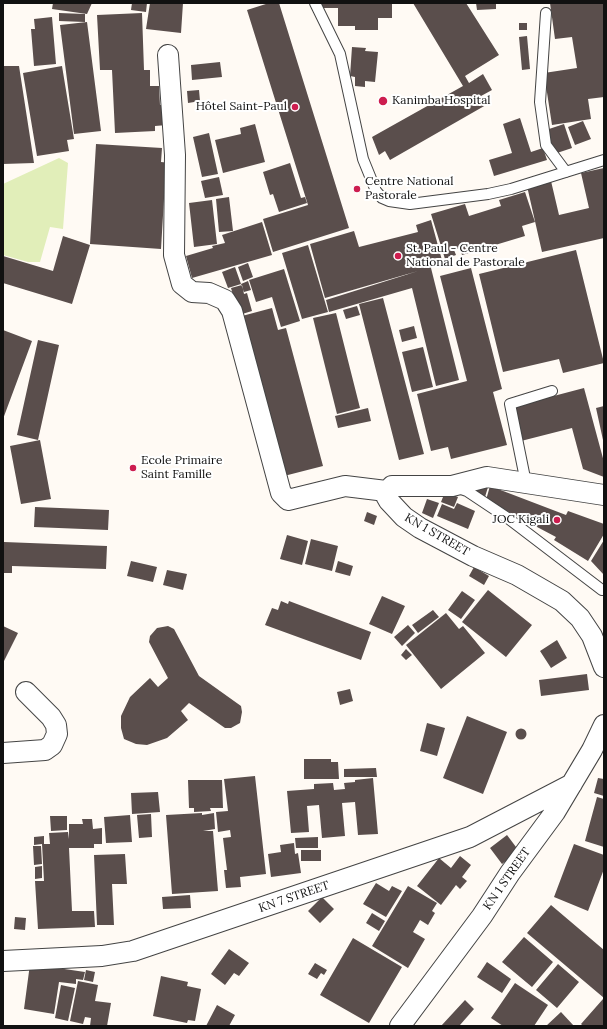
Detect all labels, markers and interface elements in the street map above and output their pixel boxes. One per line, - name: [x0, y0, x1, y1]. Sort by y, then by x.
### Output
- place label: Kanimba Hospital: [392, 94, 491, 108]
- marker: Kanimba Hospital: [377, 95, 389, 107]
- place label: Hôtel Saint-Paul: [196, 100, 287, 114]
- marker: Hôtel Saint-Paul: [290, 102, 300, 112]
- place label: Centre National Pastorale: [365, 175, 453, 203]
- marker: Centre National Pastorale: [352, 184, 362, 194]
- place label: St. Paul - Centre National de Pastorale: [406, 242, 525, 270]
- marker: St. Paul - Centre National de Pastorale: [393, 251, 403, 261]
- place label: Ecole Primaire Saint Famille: [141, 454, 222, 482]
- marker: Ecole Primaire Saint Famille: [128, 463, 138, 473]
- street label: KN 1 STREET: [402, 511, 472, 559]
- place label: JOC Kigali: [492, 513, 549, 527]
- marker: JOC Kigali: [552, 515, 562, 525]
- street label: KN 1 STREET: [480, 845, 534, 913]
- street label: KN 7 STREET: [257, 878, 331, 916]

